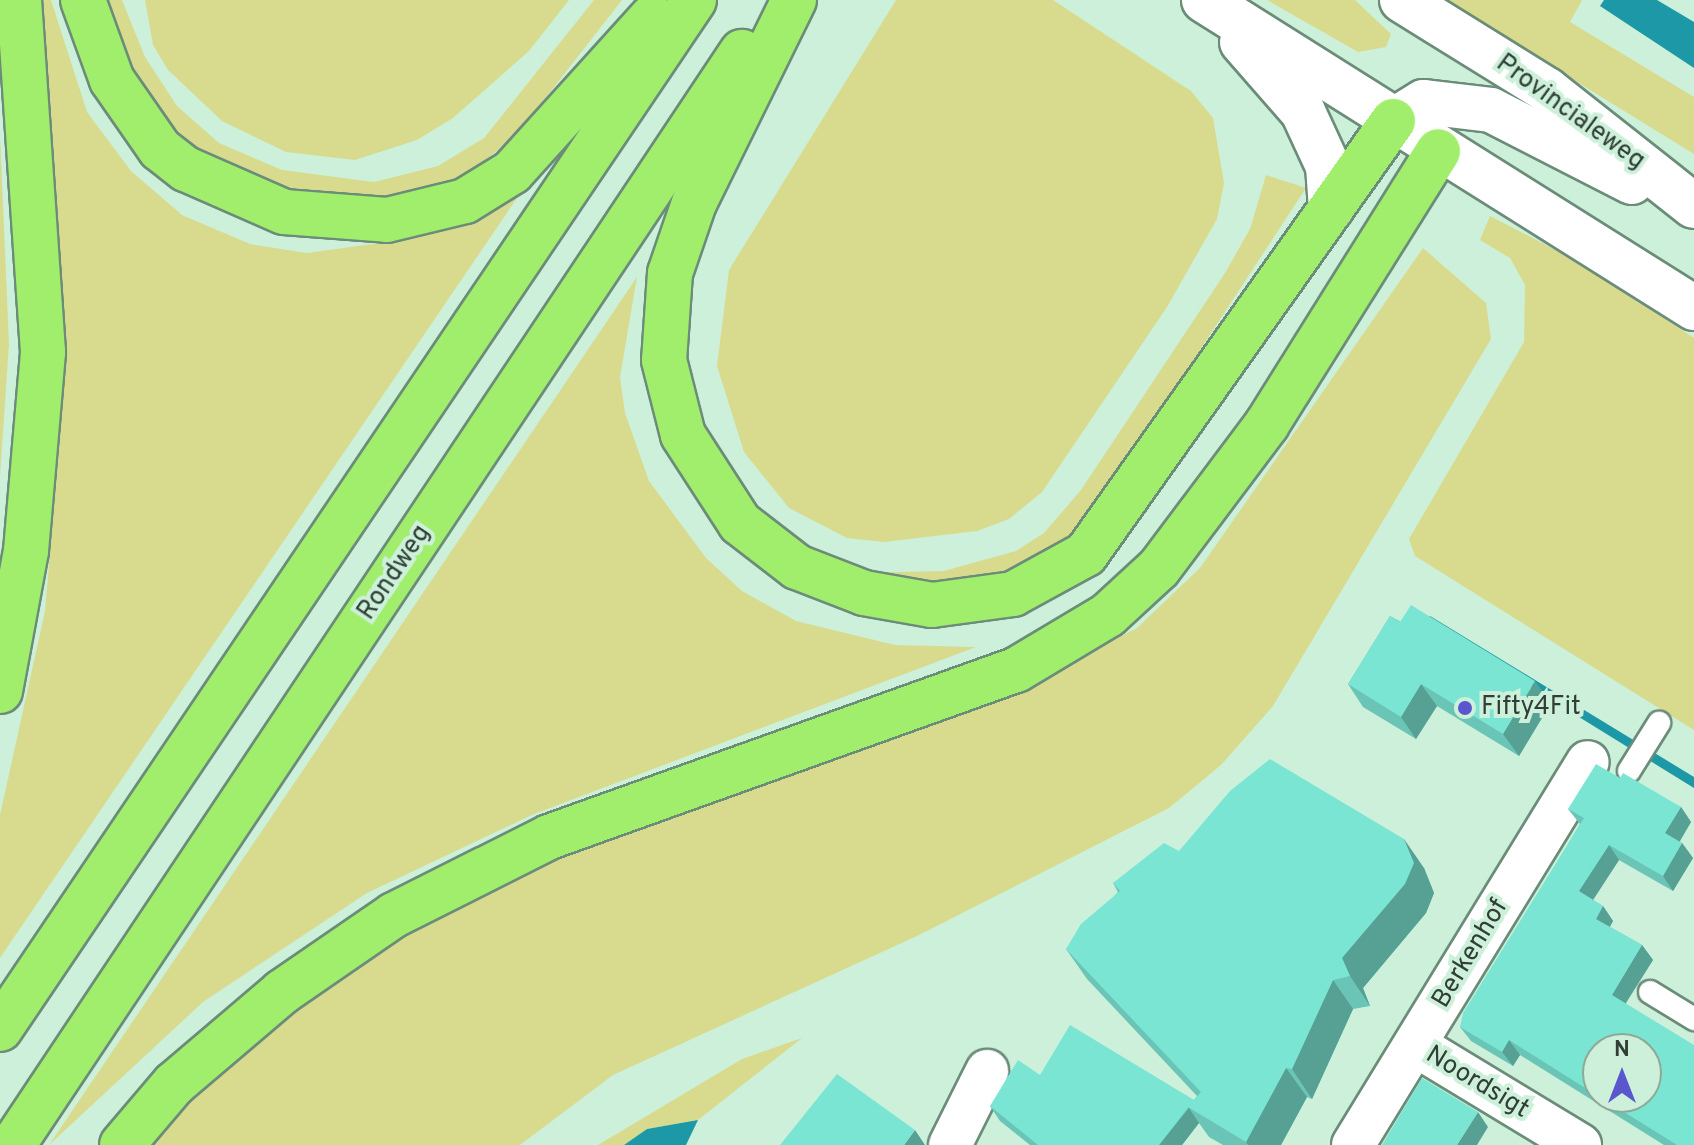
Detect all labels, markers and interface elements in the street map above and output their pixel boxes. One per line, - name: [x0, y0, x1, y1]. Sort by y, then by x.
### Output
- street label: Provincialeweg: [1489, 49, 1651, 177]
- street label: Rondweg: [352, 519, 438, 627]
- place label: Fifty4Fit: [1481, 692, 1581, 724]
- marker: Fifty4Fit: [1456, 699, 1474, 717]
- street label: Berkenhof: [1426, 894, 1516, 1014]
- north arrow: [1582, 1033, 1662, 1113]
- text: N: [1614, 1037, 1630, 1064]
- street label: Noordsigt: [1420, 1040, 1534, 1126]

